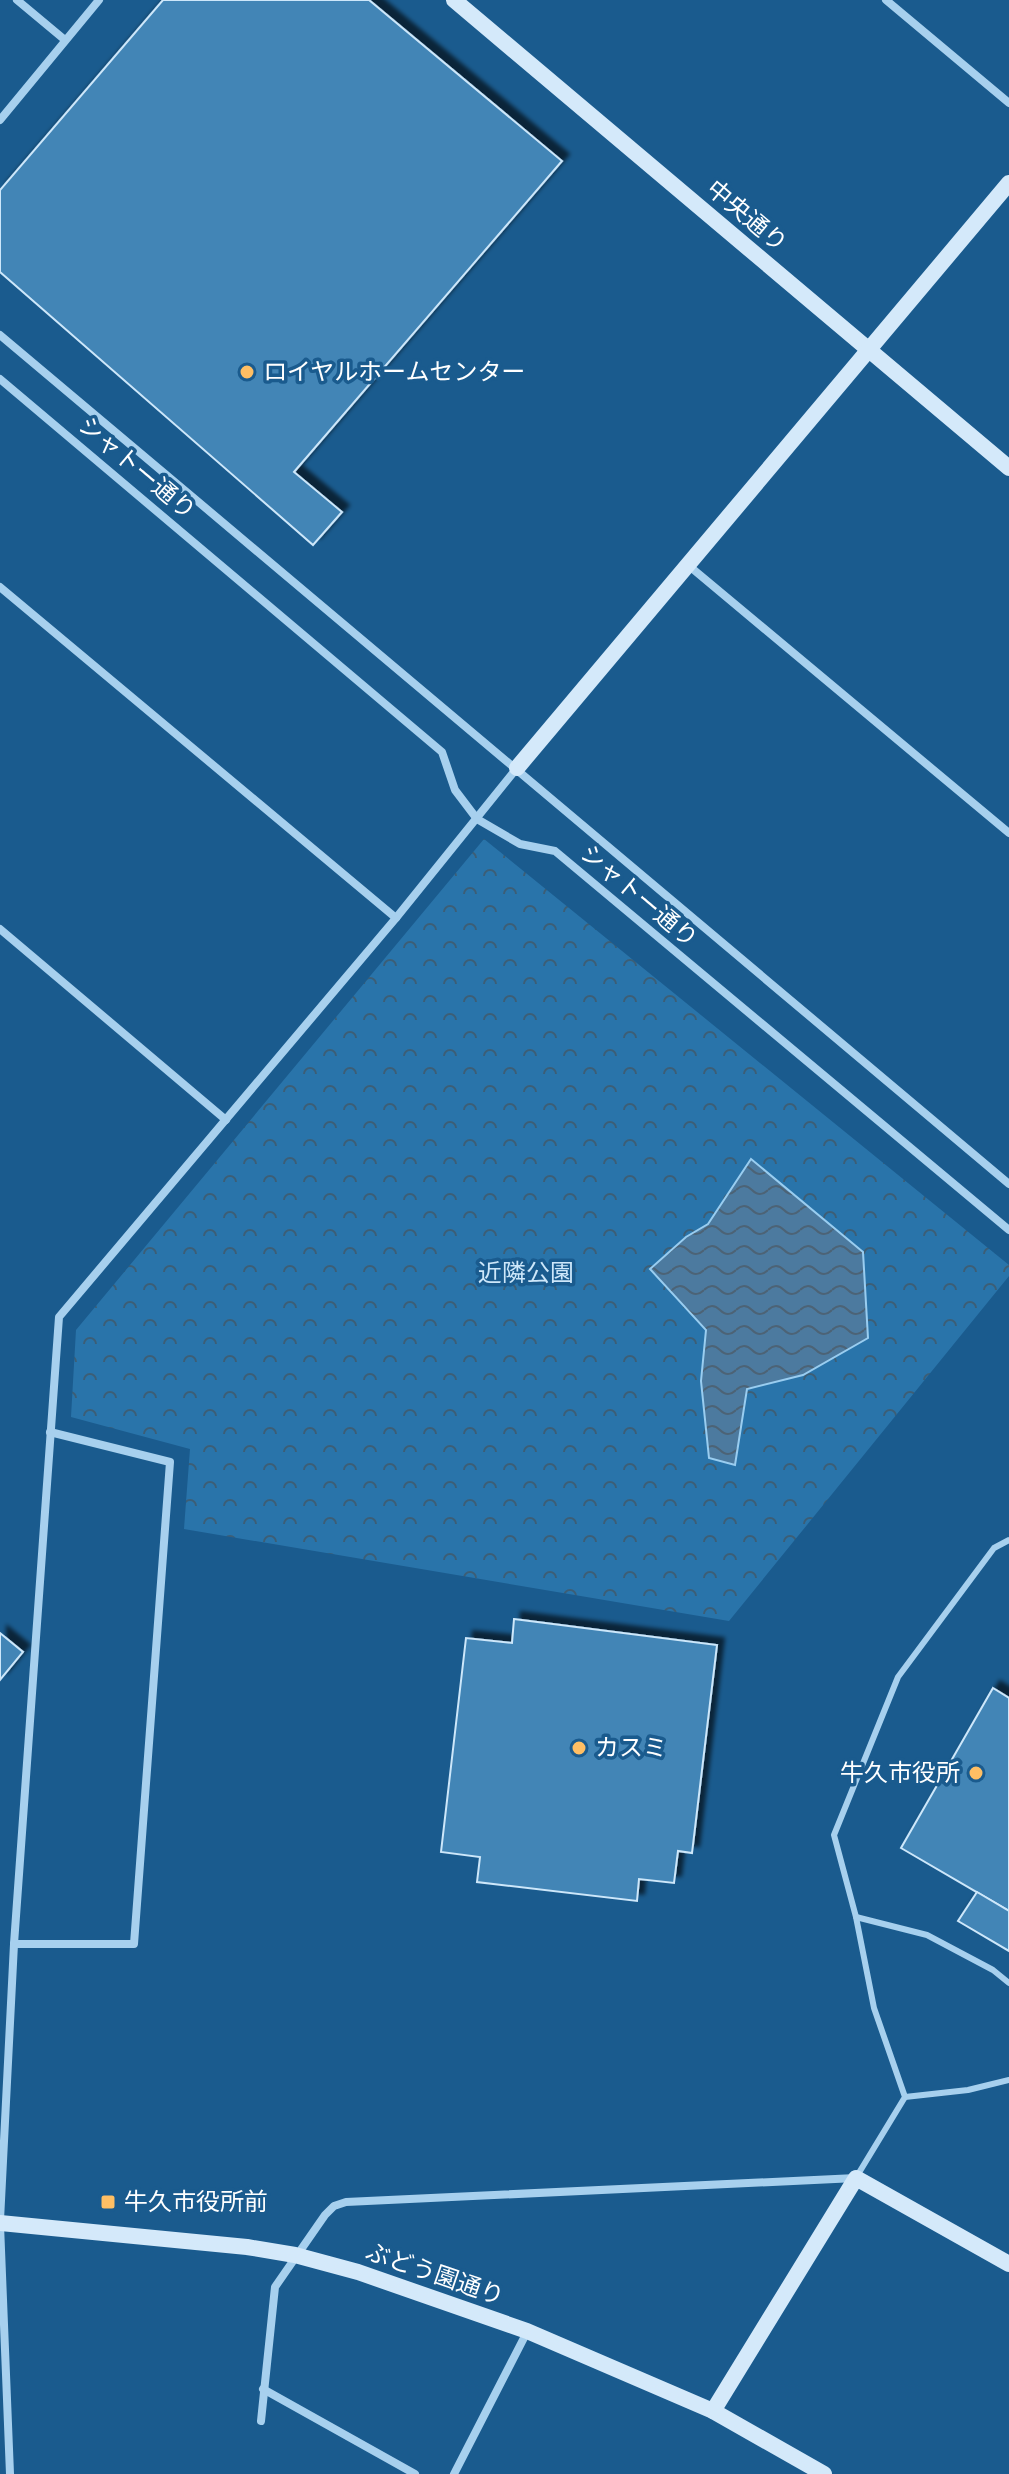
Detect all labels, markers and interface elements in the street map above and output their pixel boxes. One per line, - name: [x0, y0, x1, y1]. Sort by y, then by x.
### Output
- street label: 中央通り: [701, 174, 793, 258]
- place label: ロイヤルホームセンター: [263, 358, 526, 386]
- marker: ロイヤルホームセンター: [238, 363, 256, 381]
- street label: シャトー通り: [73, 411, 201, 525]
- street label: シャトー通り: [575, 839, 703, 953]
- park label: 近隣公園: [478, 1259, 574, 1287]
- place label: カスミ: [595, 1734, 667, 1762]
- marker: カスミ: [570, 1739, 588, 1757]
- place label: 牛久市役所: [840, 1759, 960, 1787]
- marker: 牛久市役所: [967, 1764, 985, 1782]
- place label: 牛久市役所前: [124, 2188, 268, 2216]
- marker: 牛久市役所前: [99, 2193, 117, 2211]
- street label: ぶどう園通り: [362, 2237, 508, 2311]

